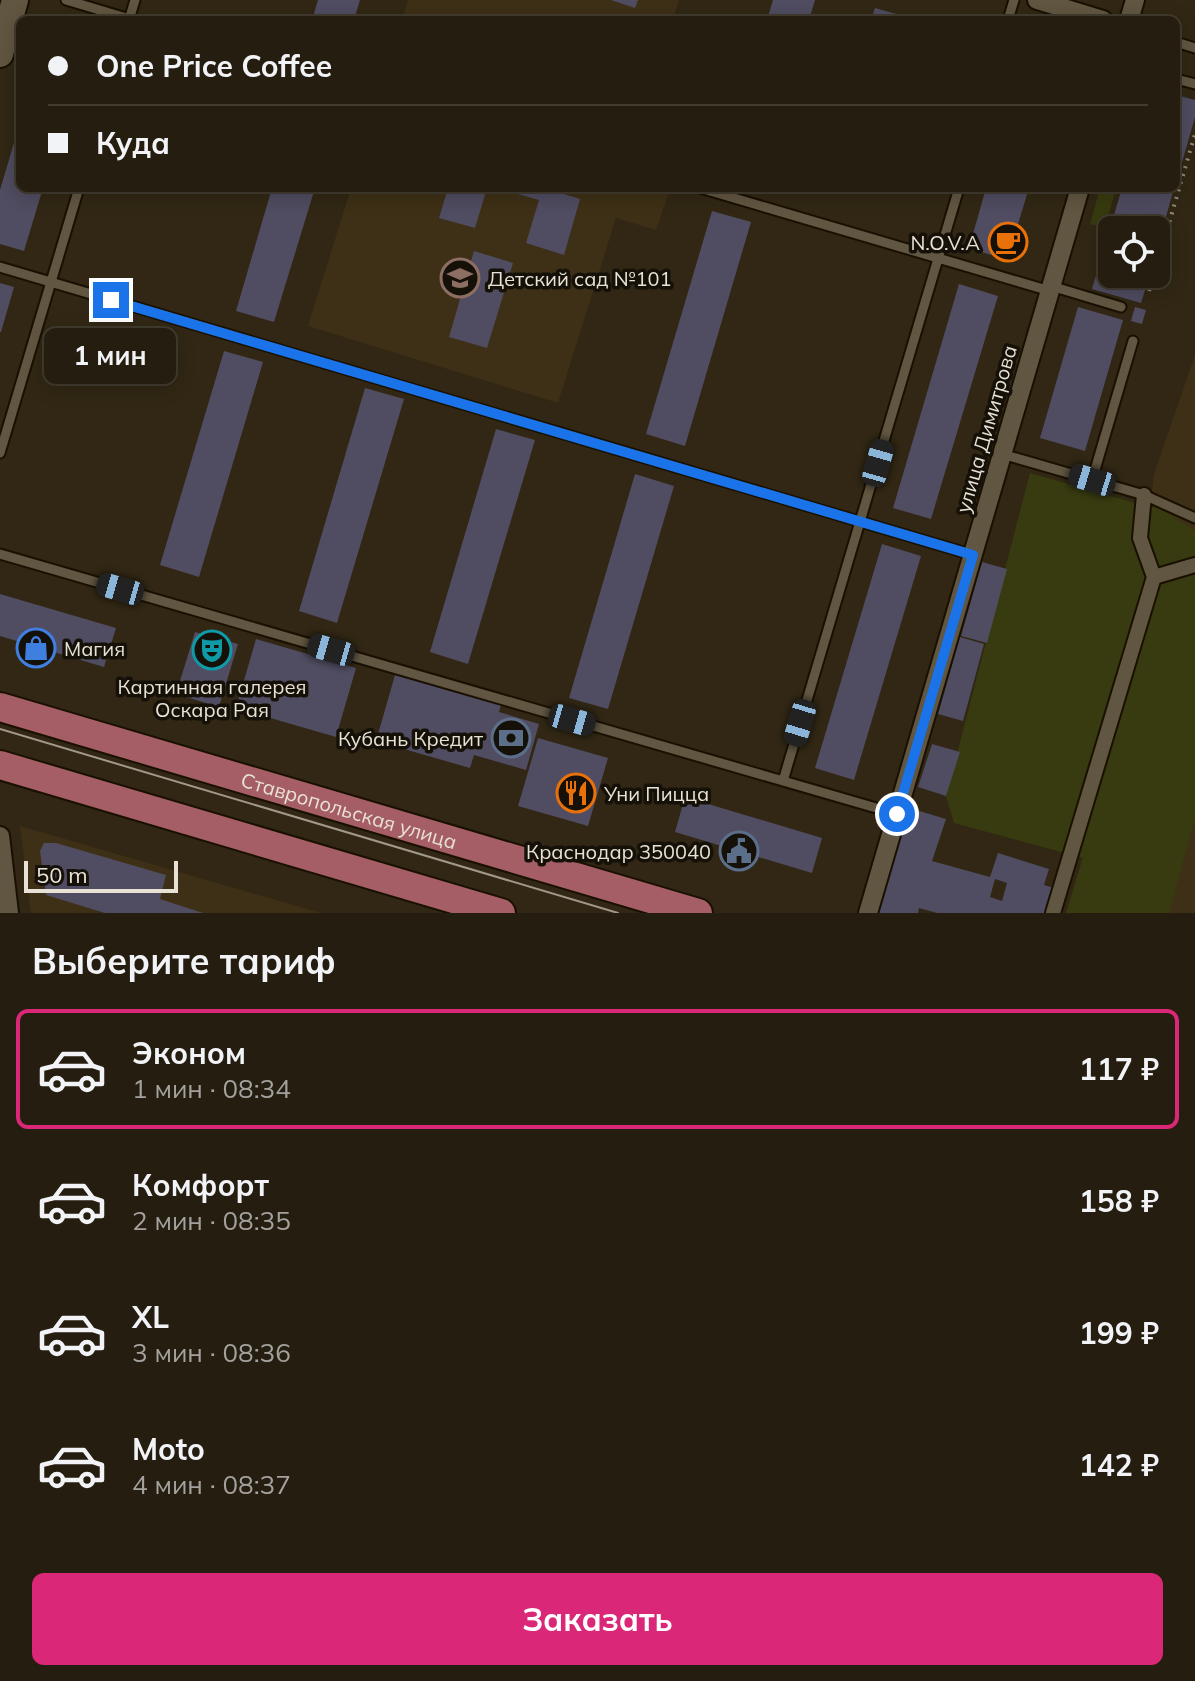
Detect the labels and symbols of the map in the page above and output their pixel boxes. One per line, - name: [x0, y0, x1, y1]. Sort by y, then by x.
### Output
- cafe icon: N.O.V.A: [987, 221, 1029, 263]
- place label: N.O.V.A: [910, 230, 980, 255]
- school or university icon: Детский сад №101: [439, 257, 481, 299]
- place label: Детский сад №101: [488, 266, 671, 291]
- route end: [93, 282, 129, 318]
- callout: 1 мин: [45, 328, 177, 384]
- street label: улица Димитрова: [950, 342, 1022, 516]
- car: [860, 437, 896, 489]
- car: [1066, 462, 1118, 498]
- car: [94, 571, 146, 607]
- shop icon: Магия: [15, 627, 57, 669]
- theatre icon: Картинная галерея Оскара Рая: [191, 629, 233, 671]
- car: [305, 632, 357, 668]
- place label: Магия: [64, 636, 125, 661]
- place label: Картинная галерея Оскара Рая: [117, 674, 307, 722]
- car: [782, 697, 818, 749]
- car: [546, 702, 598, 738]
- bank icon: Кубань Кредит: [490, 717, 532, 759]
- place label: Кубань Кредит: [338, 726, 484, 751]
- street label: Ставропольская улица: [238, 766, 460, 854]
- restaurant icon: Уни Пицца: [555, 772, 597, 814]
- place label: Уни Пицца: [603, 781, 709, 806]
- route start: [879, 796, 915, 832]
- public building icon: Краснодар 350040: [718, 830, 760, 872]
- place label: Краснодар 350040: [526, 839, 711, 864]
- scale bar: [24, 857, 178, 893]

